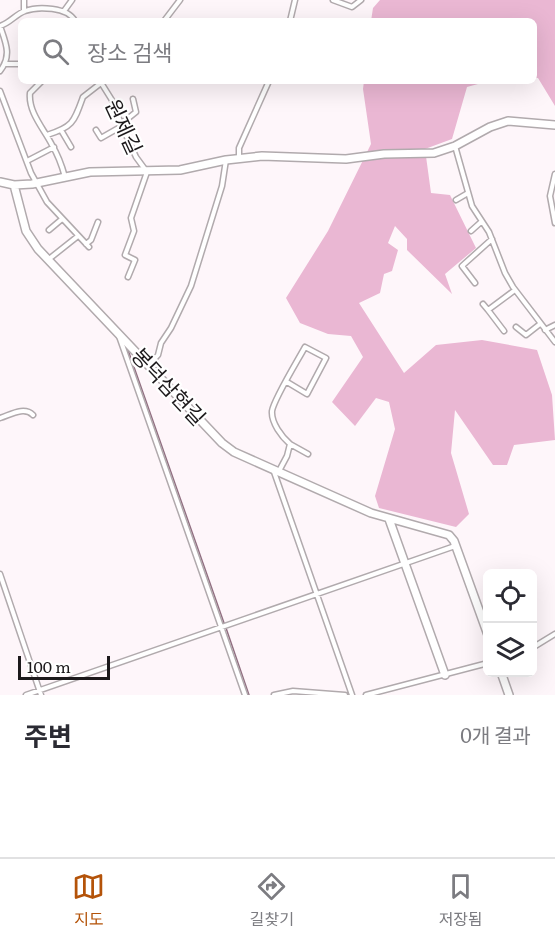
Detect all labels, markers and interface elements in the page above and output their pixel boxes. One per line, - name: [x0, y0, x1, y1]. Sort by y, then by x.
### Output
- search box: [18, 18, 537, 84]
- icon: search: [39, 35, 72, 68]
- text: 장소 검색: [87, 35, 172, 68]
- street label: 원제길: [99, 93, 152, 159]
- street label: 봉덕삼현길: [126, 339, 214, 431]
- map controls: [483, 569, 537, 677]
- button: locate: [483, 569, 537, 623]
- button: layers: [483, 623, 537, 677]
- scale bar: [18, 653, 110, 680]
- text: 100 m: [27, 654, 71, 678]
- text: 주변: [24, 715, 72, 754]
- text: 0개 결과: [460, 719, 531, 749]
- tab: 지도: [72, 870, 105, 930]
- tab: 길찾기: [250, 870, 294, 930]
- tab: 저장됨: [439, 870, 483, 930]

